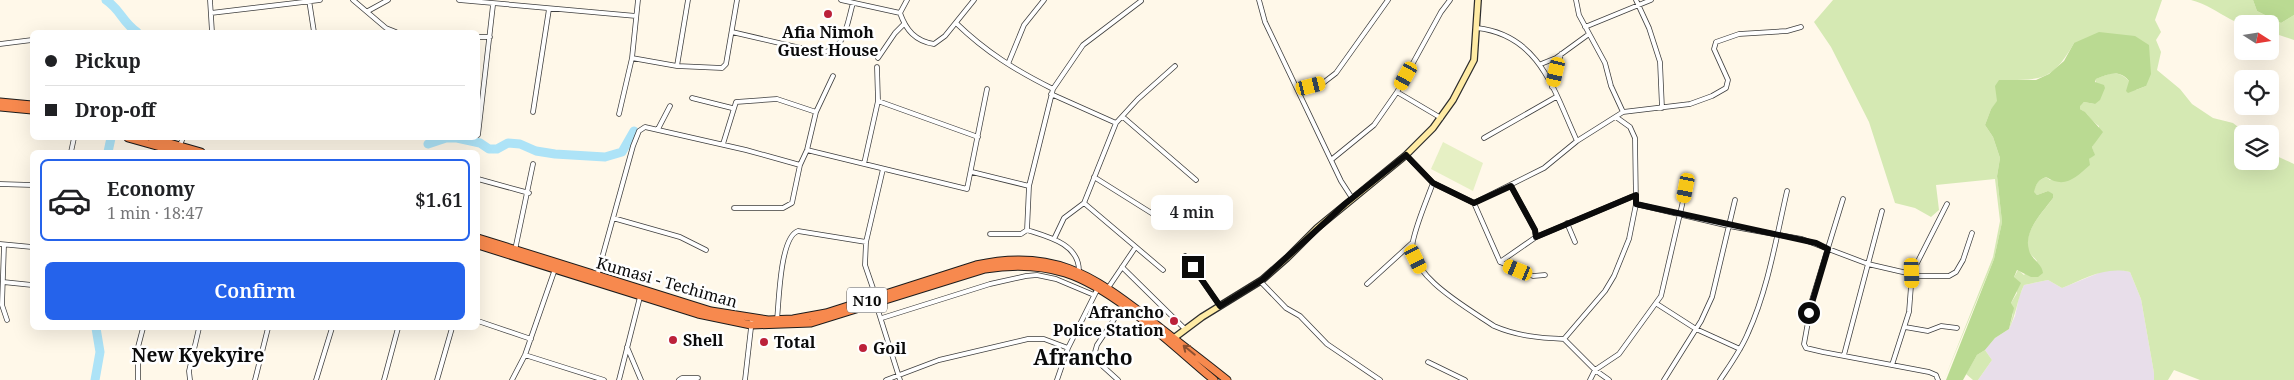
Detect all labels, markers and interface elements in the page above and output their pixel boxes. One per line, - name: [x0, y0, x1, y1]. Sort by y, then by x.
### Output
- marker: Afia Nimoh Guest House: [822, 8, 834, 20]
- north arrow: [2234, 15, 2279, 60]
- map controls: [2234, 15, 2279, 170]
- place label: Afia Nimoh Guest House: [778, 21, 878, 61]
- text: Pickup: [75, 48, 141, 74]
- car: [1545, 56, 1566, 88]
- car: [1392, 59, 1419, 93]
- button: locate: [2234, 70, 2279, 115]
- car: [1294, 75, 1327, 97]
- text: Drop-off: [75, 97, 155, 123]
- button: layers: [2234, 125, 2279, 170]
- car: [1675, 172, 1696, 204]
- text: Economy: [107, 176, 195, 202]
- icon: car: [47, 178, 92, 223]
- text: $1.61: [415, 187, 463, 213]
- callout: 4 min: [1152, 194, 1234, 230]
- text: 4 min: [1170, 201, 1214, 223]
- text: 1 min · 18:47: [107, 202, 203, 224]
- car: [1402, 242, 1429, 276]
- street label: Kumasi - Techiman: [594, 251, 740, 313]
- route end: [1182, 256, 1204, 278]
- car: [1501, 257, 1534, 283]
- car: [1903, 258, 1920, 288]
- button: Confirm: [45, 262, 465, 320]
- road number: N10: [847, 288, 887, 312]
- place label: Afrancho Police Station: [1053, 301, 1164, 341]
- route start: [1798, 302, 1820, 324]
- marker: Afrancho Police Station: [1168, 315, 1180, 327]
- place label: Shell: [683, 329, 724, 351]
- place label: Total: [774, 331, 816, 353]
- marker: Shell: [667, 334, 679, 346]
- marker: Total: [758, 336, 770, 348]
- place label: Goil: [873, 337, 907, 359]
- district label: New Kyekyire: [132, 342, 265, 368]
- marker: Goil: [857, 342, 869, 354]
- district label: Afrancho: [1033, 343, 1133, 371]
- one-way arrow: [1182, 344, 1195, 355]

